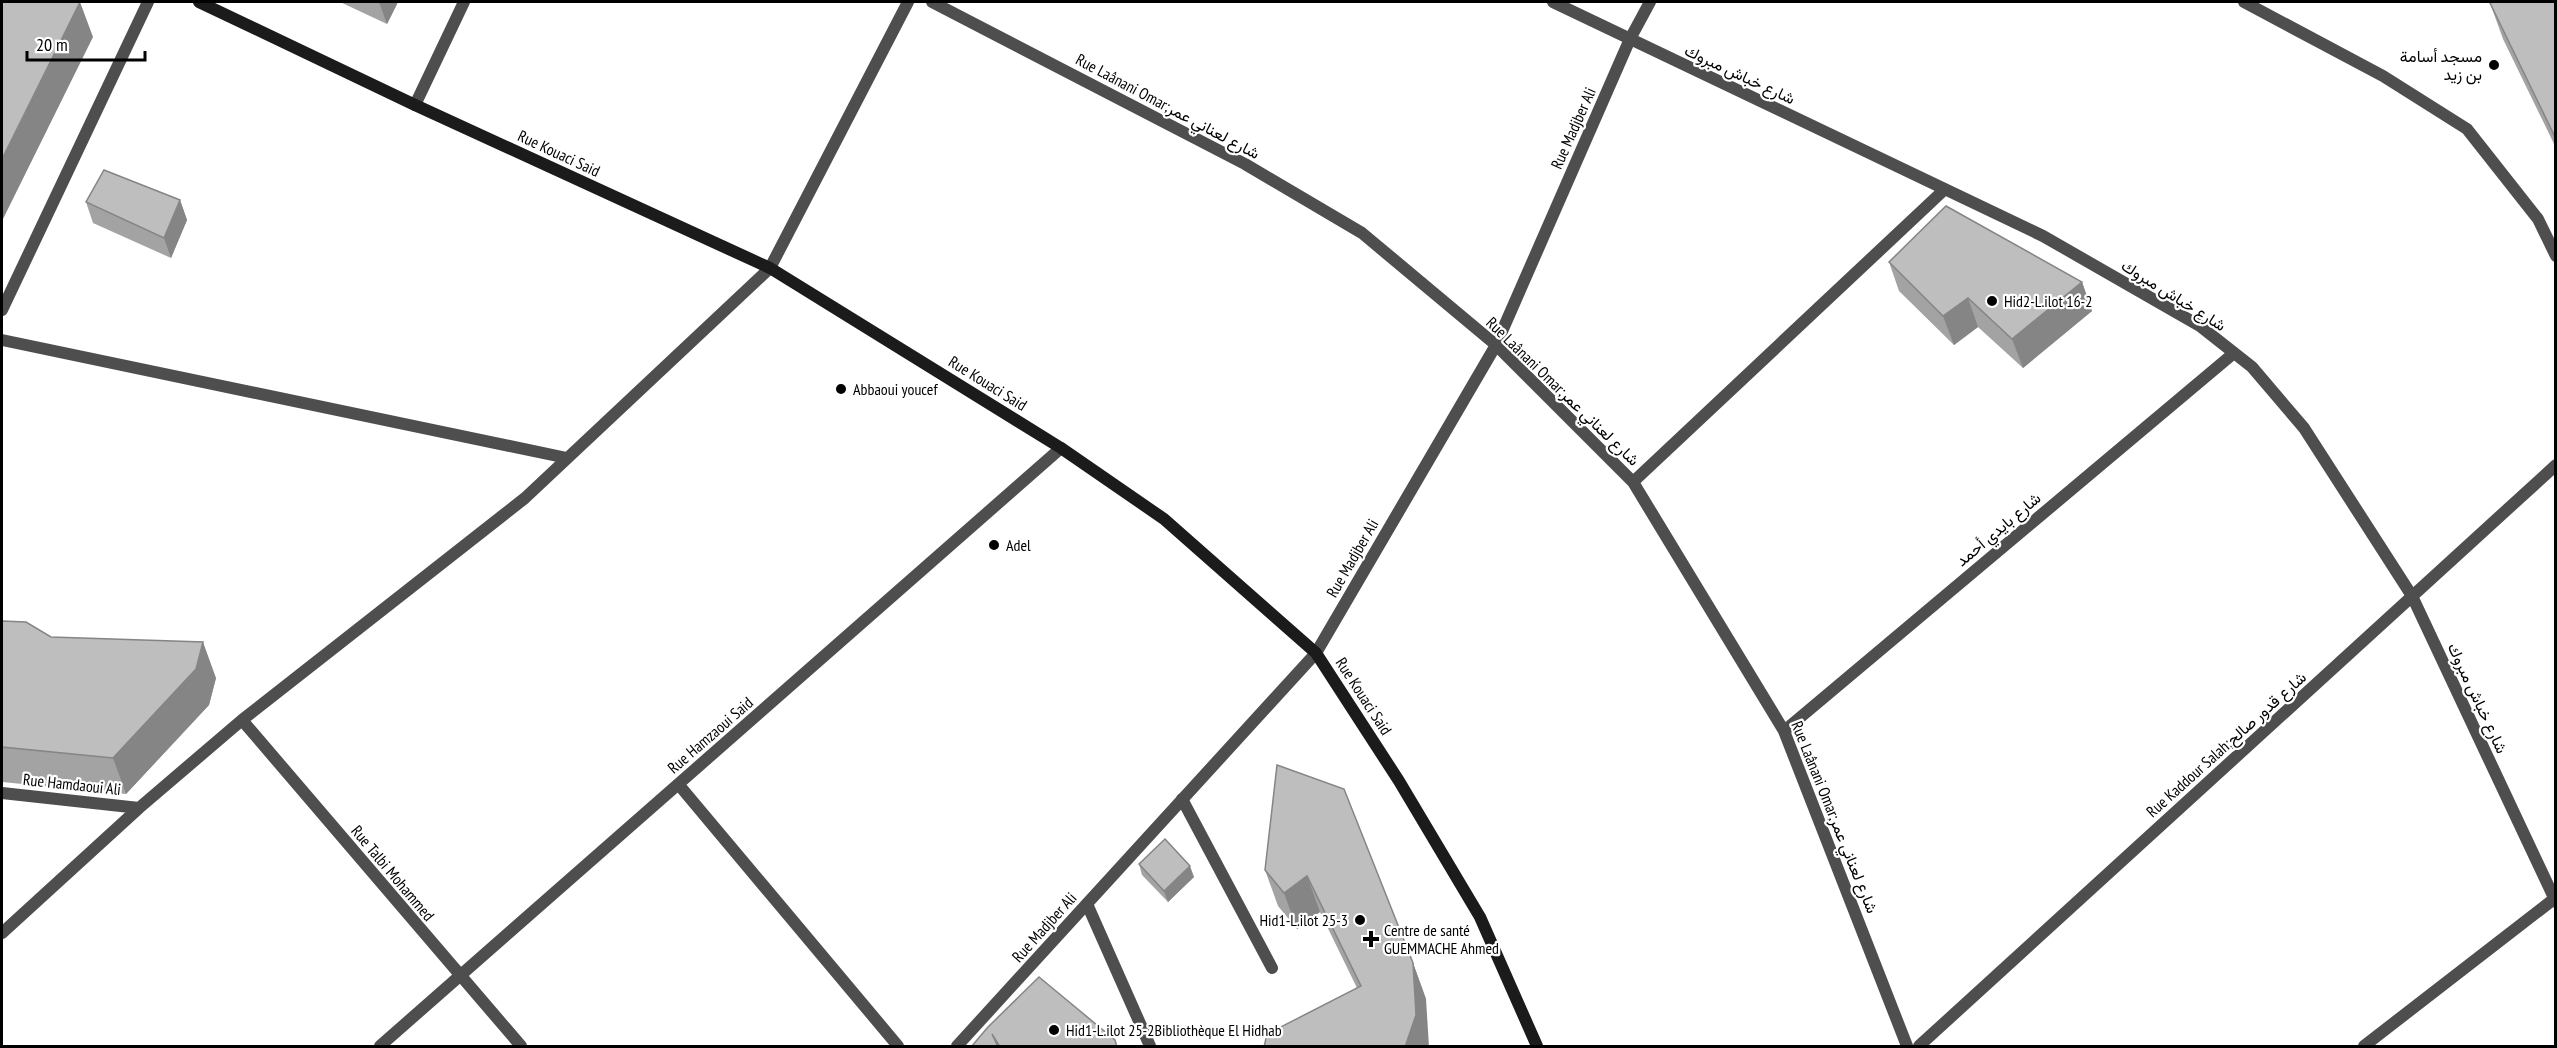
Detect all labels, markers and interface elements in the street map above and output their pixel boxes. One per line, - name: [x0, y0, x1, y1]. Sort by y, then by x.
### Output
- scale bar: [27, 24, 146, 62]
- text: 20 m: [36, 33, 68, 56]
- street label: شارع خباش مبروك: [1681, 40, 1798, 110]
- place label: مسجد أسامة بن زيد: [2400, 46, 2482, 85]
- street label: Rue Laânani Omar;شارع لعناني عمر: [1071, 49, 1263, 167]
- marker: مسجد أسامة بن زيد: [2487, 58, 2501, 72]
- street label: Rue Madjber Ali: [1546, 84, 1600, 172]
- street label: Rue Kouaci Said: [515, 125, 603, 181]
- street label: شارع خباش مبروك: [2117, 255, 2230, 337]
- place label: Hid2-L.ilot 16-2: [2004, 291, 2092, 311]
- marker: Hid2-L.ilot 16-2: [1985, 294, 1999, 308]
- street label: Rue Laânani Omar;شارع لعناني عمر: [1479, 312, 1644, 472]
- street label: Rue Kouaci Said: [945, 351, 1031, 415]
- place label: Abbaoui youcef: [853, 379, 938, 399]
- marker: Abbaoui youcef: [834, 382, 848, 396]
- street label: شارع بايدي أحمد: [1951, 488, 2047, 573]
- street label: Rue Madjber Ali: [1322, 515, 1382, 601]
- place label: Adel: [1006, 535, 1031, 555]
- marker: Adel: [987, 538, 1001, 552]
- street label: شارع خباش مبروك: [2442, 640, 2512, 757]
- street label: Rue Kouaci Said: [1332, 654, 1396, 739]
- street label: Rue Kaddour Salah;شارع قدور صالح: [2142, 667, 2312, 823]
- street label: Rue Hamzaoui Said: [663, 692, 757, 777]
- street label: Rue Laânani Omar;شارع لعناني عمر: [1784, 718, 1883, 918]
- street label: Rue Hamdaoui Ali: [22, 769, 122, 799]
- street label: Rue Talbi Mohammed: [347, 821, 439, 925]
- street label: Rue Madjber Ali: [1007, 888, 1081, 966]
- place label: Hid1-L.ilot 25-3: [1260, 910, 1348, 930]
- marker: Hid1-L.ilot 25-3: [1353, 913, 1367, 927]
- place label: Centre de santé GUEMMACHE Ahmed: [1384, 920, 1499, 958]
- marker: Centre de santé GUEMMACHE Ahmed: [1362, 930, 1380, 948]
- place label: Hid1-L.ilot 25-2Bibliothèque El Hidhab: [1066, 1020, 1282, 1040]
- marker: Hid1-L.ilot 25-2Bibliothèque El Hidhab: [1047, 1023, 1061, 1037]

